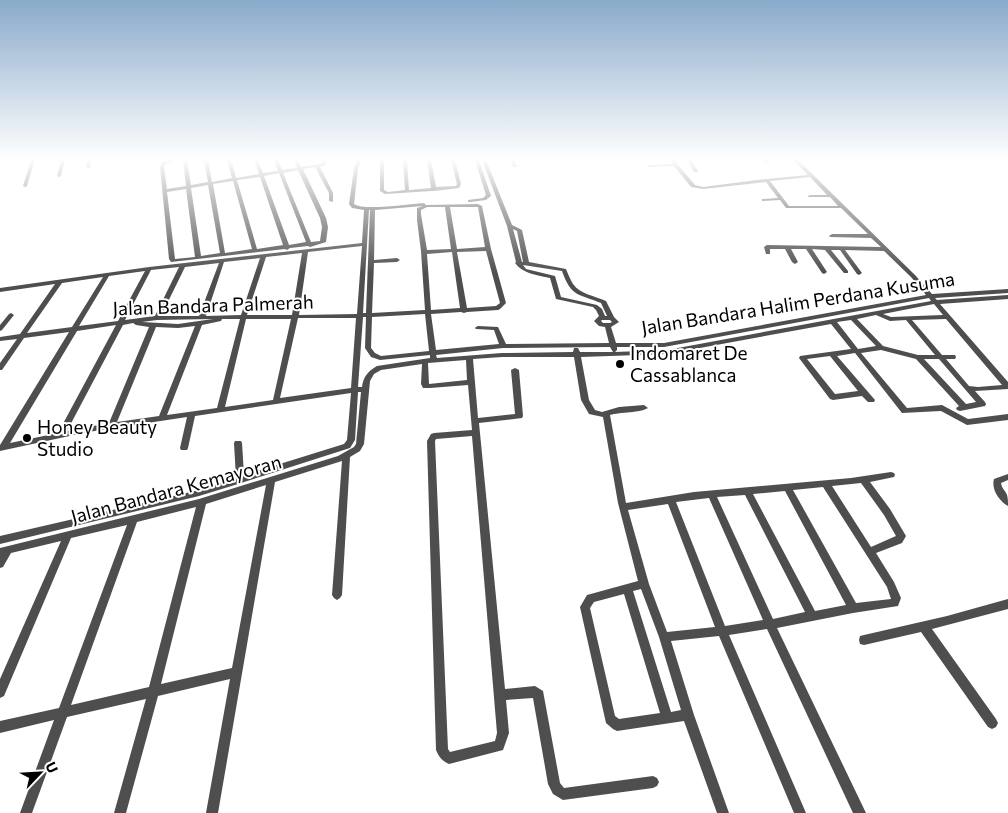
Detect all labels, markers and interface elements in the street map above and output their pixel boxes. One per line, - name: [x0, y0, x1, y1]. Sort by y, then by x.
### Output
- street label: Jalan Bandara Halim Perdana Kusuma: [640, 266, 956, 339]
- street label: Jalan Bandara Palmerah: [112, 289, 314, 320]
- place label: Indomaret De Cassablanca: [630, 341, 748, 386]
- marker: Indomaret De Cassablanca: [614, 358, 626, 370]
- place label: Honey Beauty Studio: [37, 415, 157, 460]
- marker: Honey Beauty Studio: [21, 432, 33, 444]
- street label: Jalan Bandara Kemayoran: [68, 449, 284, 528]
- north arrow: [15, 748, 65, 798]
- text: U: [42, 759, 62, 776]

